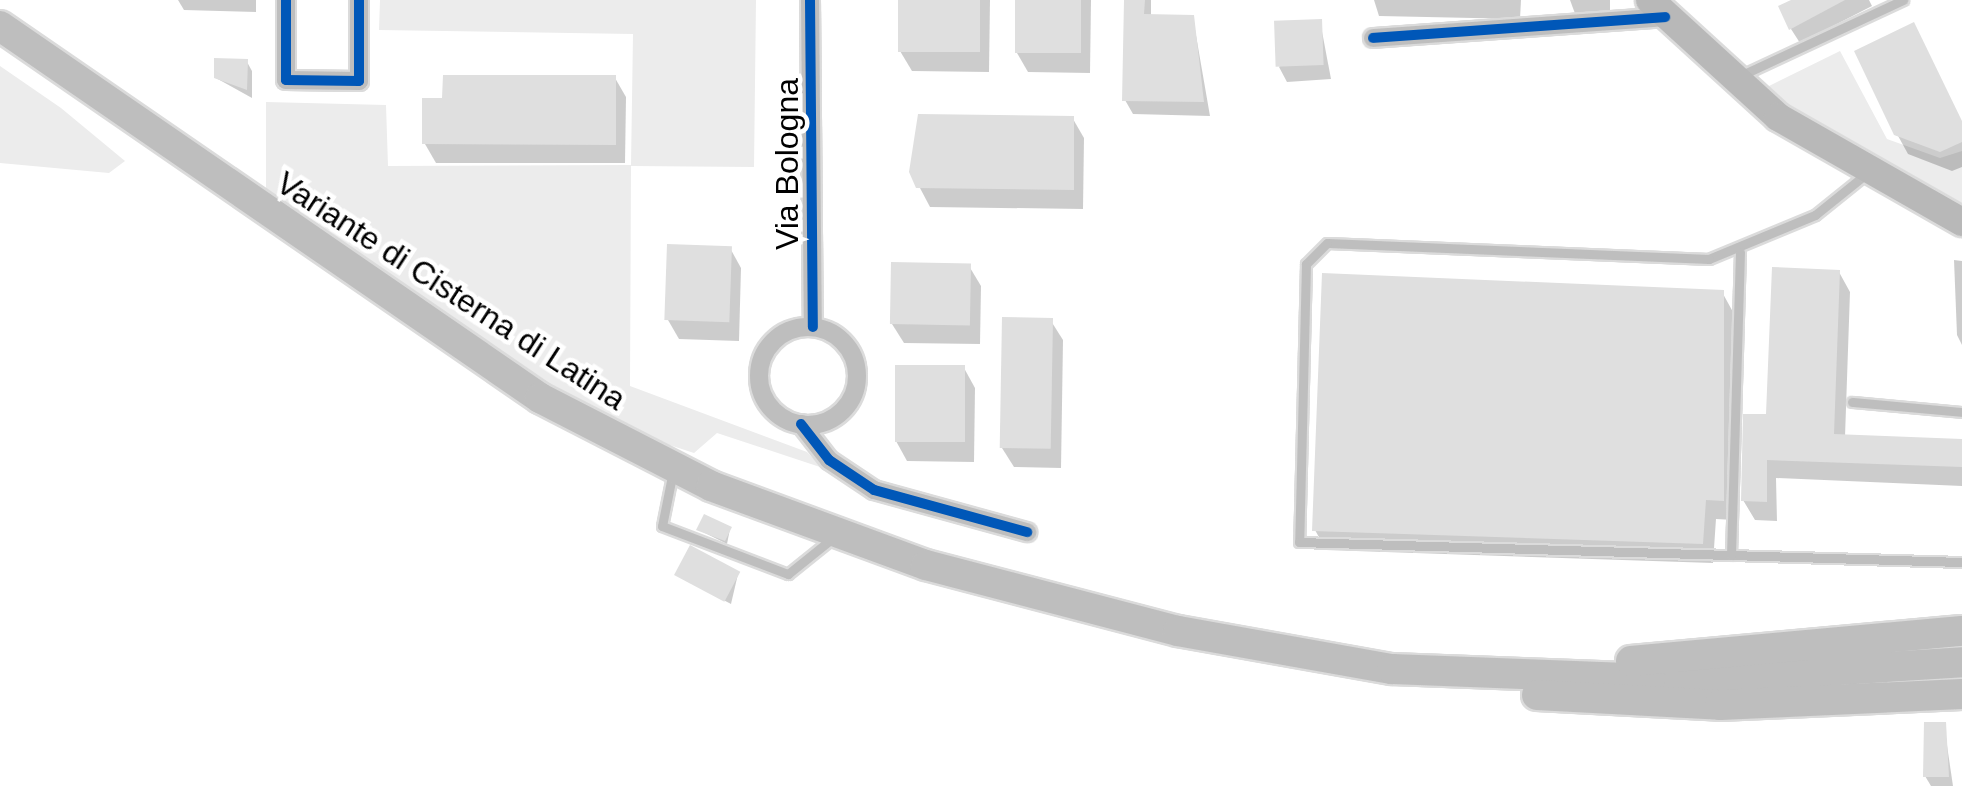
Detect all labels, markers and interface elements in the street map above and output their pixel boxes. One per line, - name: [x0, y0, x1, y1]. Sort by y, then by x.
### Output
- street label: Via Bologna: [768, 78, 806, 250]
- street label: Variante di Cisterna di Latina: [269, 164, 633, 418]

